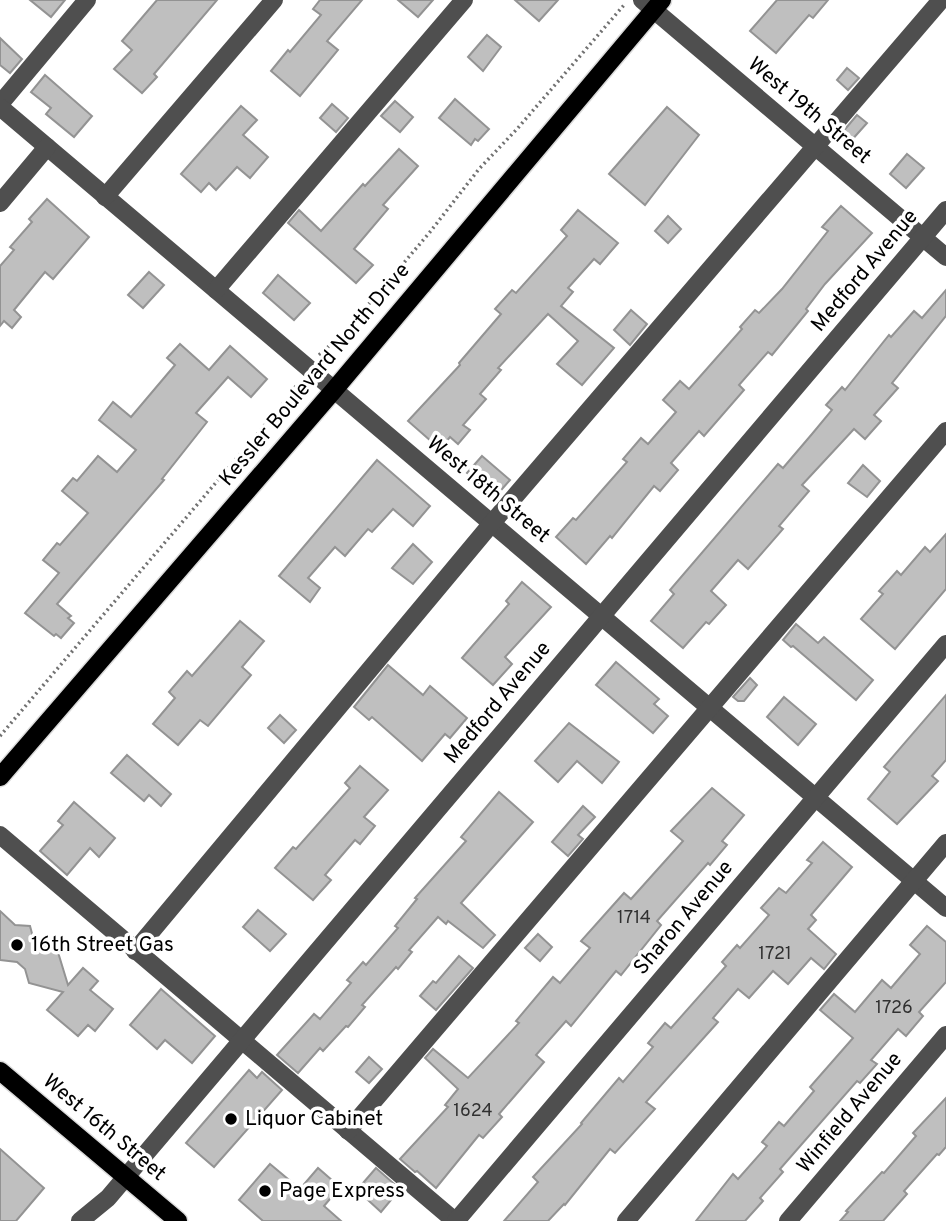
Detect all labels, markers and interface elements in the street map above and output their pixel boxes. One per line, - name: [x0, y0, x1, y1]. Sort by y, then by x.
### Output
- street label: West 19th Street: [742, 51, 876, 171]
- street label: Medford Avenue: [806, 204, 924, 338]
- street label: Kessler Boulevard North Drive: [214, 258, 416, 492]
- street label: West 18th Street: [421, 430, 555, 550]
- street label: Medford Avenue: [439, 636, 557, 770]
- street label: Sharon Avenue: [628, 855, 740, 981]
- house number: 1714: [617, 907, 651, 930]
- place label: 16th Street Gas: [31, 932, 174, 959]
- marker: 16th Street Gas: [9, 937, 25, 953]
- house number: 1721: [758, 943, 792, 966]
- house number: 1726: [875, 997, 913, 1020]
- street label: Winfield Avenue: [791, 1047, 909, 1179]
- street label: West 16th Street: [37, 1068, 171, 1188]
- house number: 1624: [453, 1100, 493, 1123]
- place label: Liquor Cabinet: [245, 1106, 383, 1133]
- marker: Liquor Cabinet: [223, 1111, 239, 1127]
- place label: Page Express: [279, 1178, 405, 1205]
- marker: Page Express: [257, 1183, 273, 1199]

